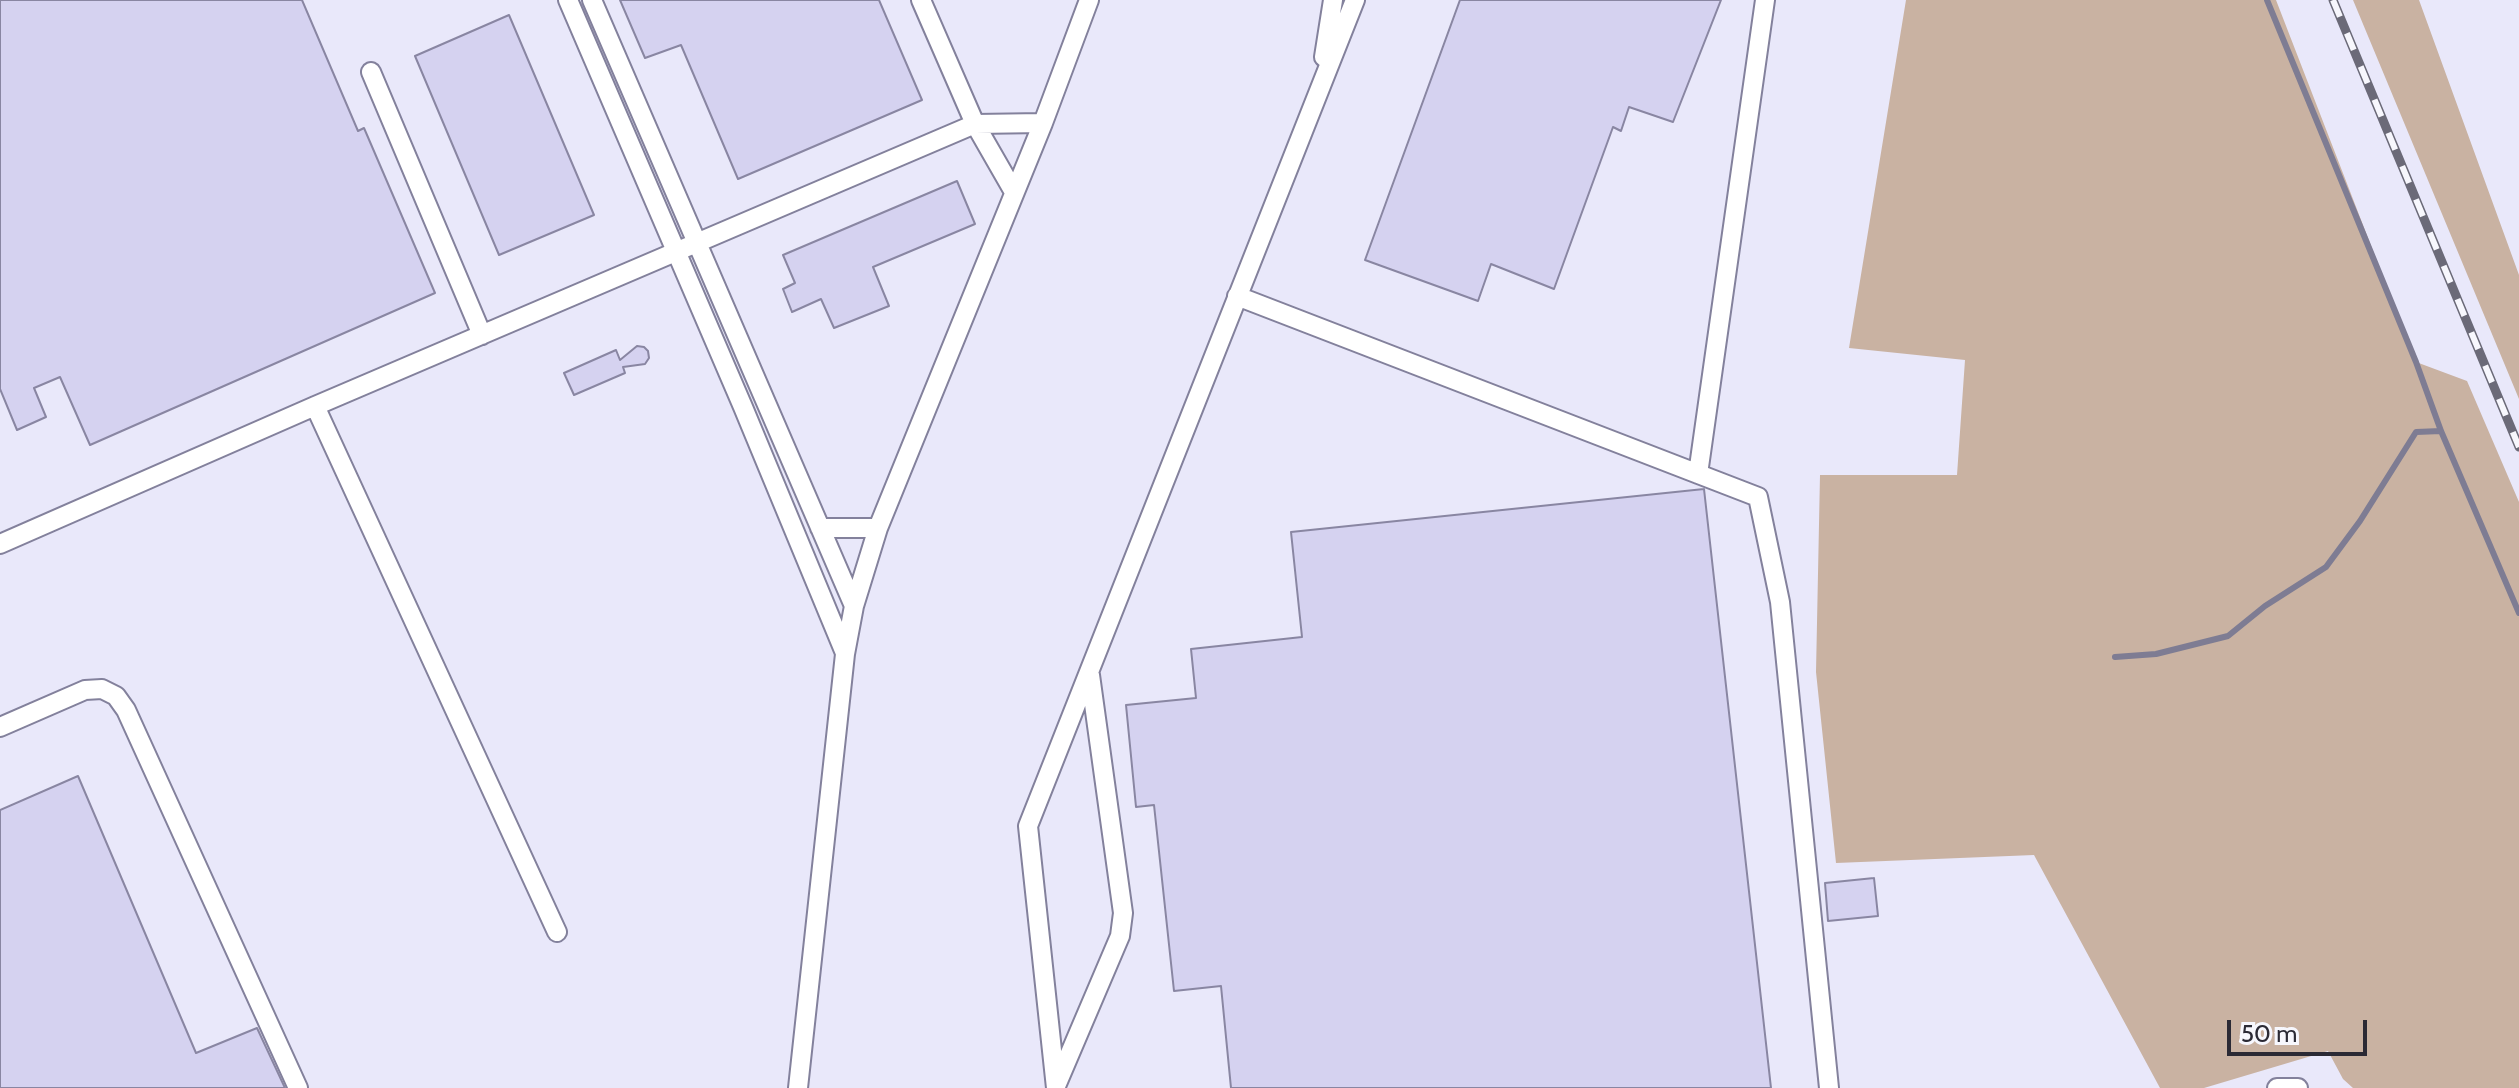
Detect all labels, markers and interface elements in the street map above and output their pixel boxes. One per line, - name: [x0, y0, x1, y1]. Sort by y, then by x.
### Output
- scale bar: [2231, 1004, 2371, 1054]
- text: 50 m: [2241, 1019, 2297, 1048]

